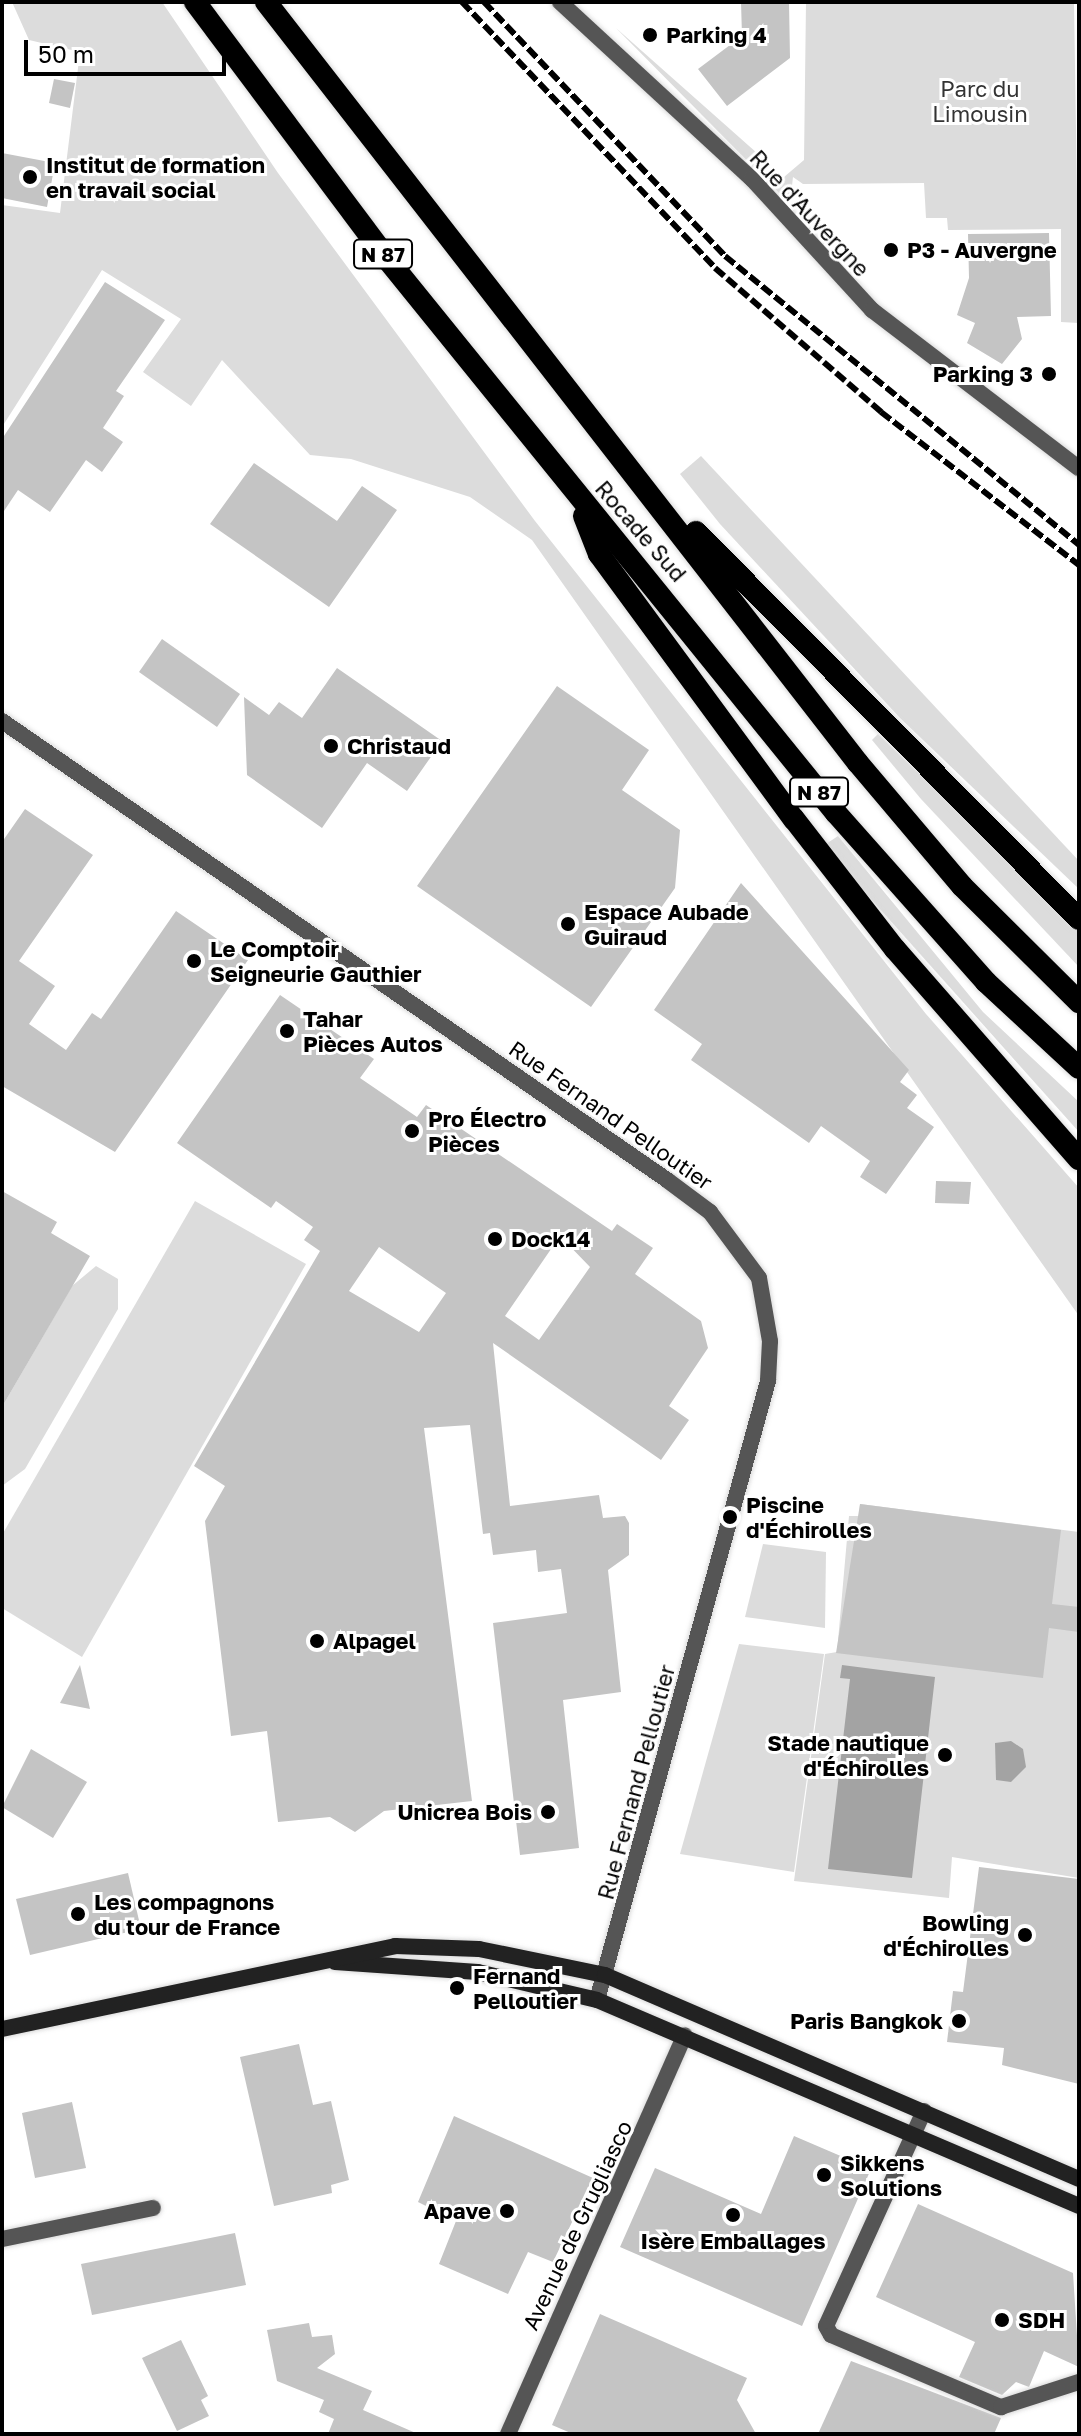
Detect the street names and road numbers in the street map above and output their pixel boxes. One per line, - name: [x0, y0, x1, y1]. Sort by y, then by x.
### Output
- street label: Rue d'Auvergne: [745, 144, 875, 282]
- road number: N 87: [353, 238, 413, 270]
- street label: Rocade Sud: [590, 475, 692, 587]
- road number: N 87: [789, 776, 849, 808]
- street label: Rue Fernand Pelloutier: [504, 1035, 718, 1195]
- street label: Rue Fernand Pelloutier: [592, 1662, 680, 1902]
- street label: Avenue de Grugliasco: [517, 2116, 637, 2334]

